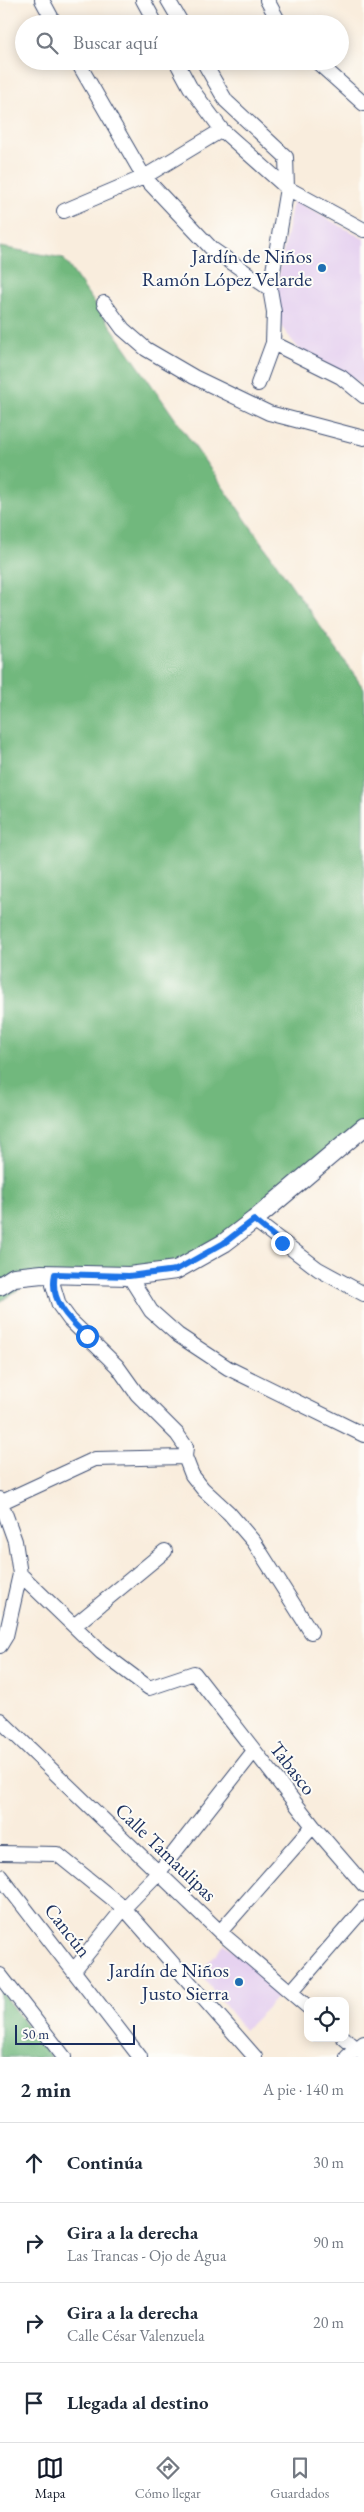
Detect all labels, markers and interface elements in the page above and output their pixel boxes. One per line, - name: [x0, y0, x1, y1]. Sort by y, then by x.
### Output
- search box: [15, 15, 349, 70]
- icon: search: [33, 29, 61, 57]
- text: Buscar aquí: [73, 30, 158, 55]
- place label: Jardín de Niños Ramón López Velarde: [142, 243, 312, 292]
- marker: Jardín de Niños Ramón López Velarde: [316, 262, 328, 274]
- route end: [271, 1232, 294, 1255]
- route start: [76, 1325, 99, 1348]
- street label: Tabasco: [264, 1736, 322, 1800]
- street label: Calle Tamaulipas: [110, 1797, 222, 1907]
- street label: Cancún: [39, 1898, 98, 1963]
- place label: Jardín de Niños Justo Sierra: [106, 1957, 229, 2006]
- marker: Jardín de Niños Justo Sierra: [233, 1976, 245, 1988]
- map controls: [304, 1997, 349, 2042]
- button: locate: [304, 1997, 349, 2042]
- scale bar: [15, 2022, 135, 2045]
- text: 50 m: [22, 2025, 49, 2043]
- text: 2 min: [20, 2076, 71, 2103]
- text: A pie · 140 m: [263, 2079, 344, 2100]
- icon: ahead: [20, 2149, 48, 2177]
- text: Continúa: [67, 2150, 143, 2175]
- text: 30 m: [313, 2152, 344, 2173]
- text: Gira a la derecha: [67, 2220, 198, 2245]
- icon: right: [20, 2229, 48, 2257]
- text: 90 m: [313, 2232, 344, 2253]
- text: Las Trancas - Ojo de Agua: [67, 2245, 226, 2266]
- text: Gira a la derecha: [67, 2300, 198, 2325]
- icon: right: [20, 2309, 48, 2337]
- text: 20 m: [313, 2312, 344, 2333]
- text: Calle César Valenzuela: [67, 2325, 205, 2346]
- icon: arrive: [20, 2389, 48, 2417]
- text: Llegada al destino: [67, 2390, 209, 2415]
- tab: Mapa: [35, 2454, 65, 2502]
- tab: Cómo llegar: [135, 2454, 201, 2502]
- tab: Guardados: [270, 2454, 329, 2502]

